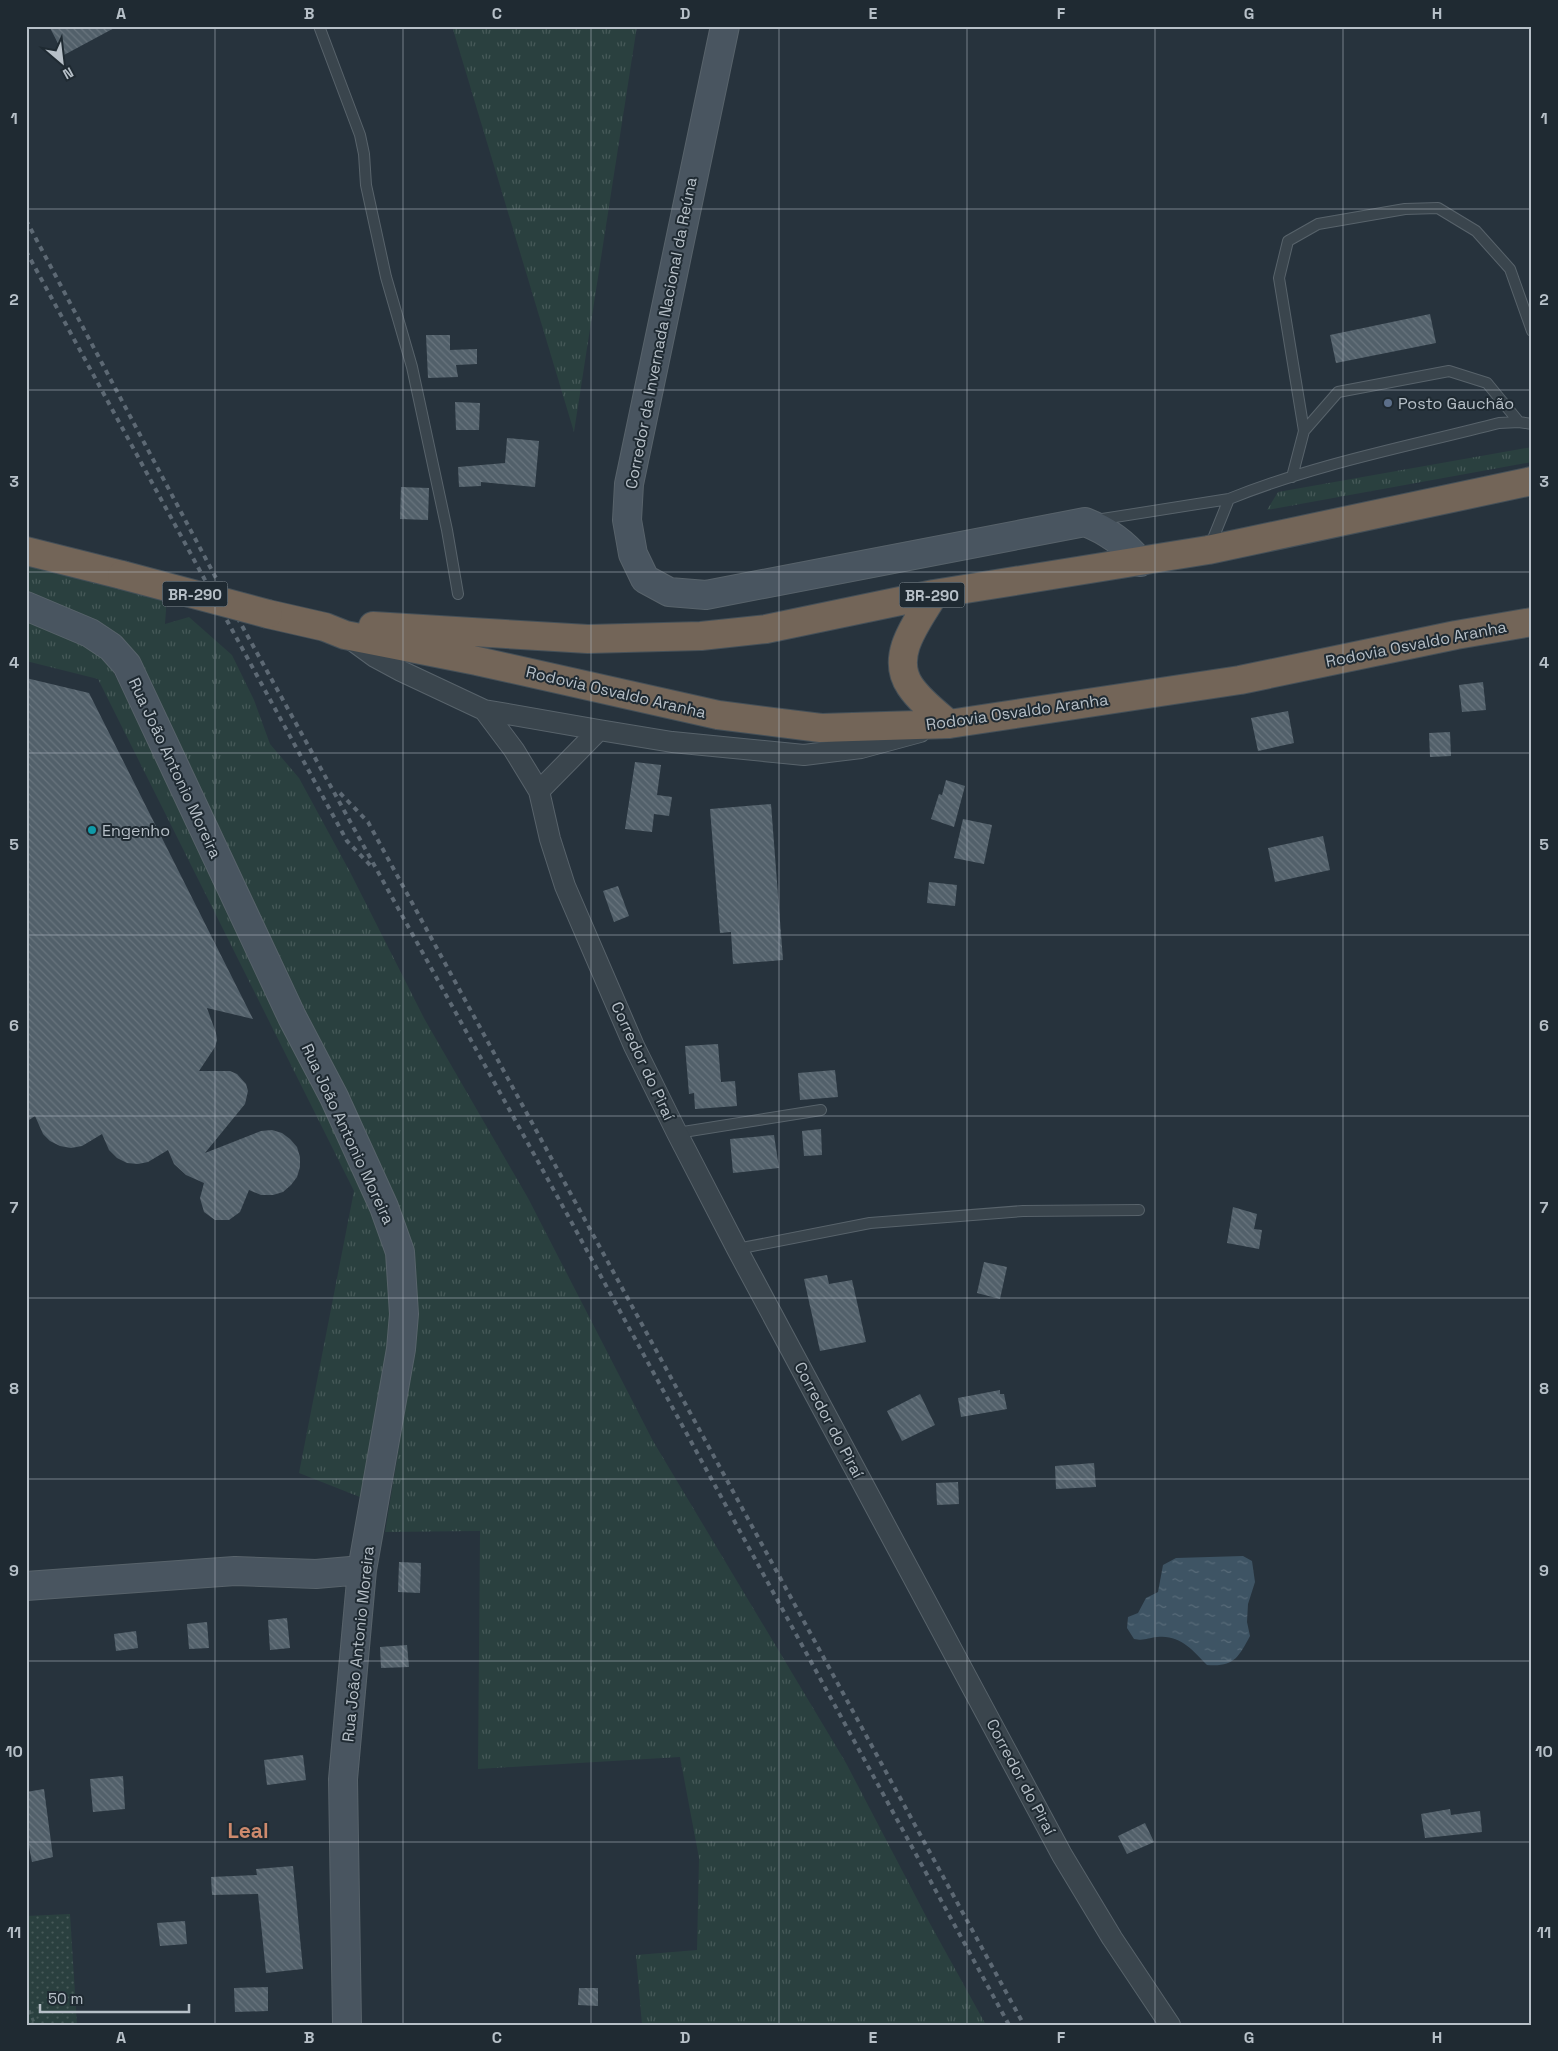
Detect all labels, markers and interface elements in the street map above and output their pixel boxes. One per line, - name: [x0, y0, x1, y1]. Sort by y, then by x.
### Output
- text: A: [116, 3, 126, 24]
- text: B: [304, 3, 314, 24]
- text: C: [492, 3, 502, 24]
- text: D: [680, 3, 690, 24]
- text: E: [869, 3, 878, 24]
- text: F: [1057, 3, 1066, 24]
- text: G: [1244, 3, 1254, 24]
- text: H: [1432, 3, 1442, 24]
- north arrow: [38, 38, 88, 88]
- text: N: [60, 63, 76, 84]
- text: 1: [10, 108, 18, 129]
- text: 1: [1540, 108, 1548, 129]
- street label: Corredor da Invernada Nacional da Reúna: [620, 175, 702, 491]
- text: 2: [9, 289, 19, 310]
- text: 2: [1539, 289, 1549, 310]
- place label: Posto Gauchão: [1398, 393, 1514, 414]
- marker: Posto Gauchão: [1382, 397, 1394, 409]
- text: 3: [9, 471, 19, 492]
- text: 3: [1539, 471, 1549, 492]
- road number: BR-290: [162, 582, 228, 606]
- road number: BR-290: [900, 582, 964, 608]
- street label: Rodovia Osvaldo Aranha: [1324, 616, 1508, 672]
- text: 4: [9, 652, 19, 673]
- text: 4: [1539, 652, 1549, 673]
- street label: Rodovia Osvaldo Aranha: [524, 661, 708, 723]
- street label: Rua João Antonio Moreira: [124, 674, 226, 862]
- street label: Rodovia Osvaldo Aranha: [924, 689, 1110, 735]
- place label: Engenho: [102, 820, 170, 841]
- marker: Engenho: [86, 824, 98, 836]
- text: 5: [9, 834, 19, 855]
- text: 5: [1539, 834, 1549, 855]
- street label: Corredor do Piraí: [606, 998, 680, 1124]
- text: 6: [9, 1015, 19, 1036]
- text: 6: [1539, 1015, 1549, 1036]
- street label: Rua João Antonio Moreira: [297, 1040, 399, 1228]
- text: 7: [10, 1197, 19, 1218]
- text: 7: [1540, 1197, 1549, 1218]
- street label: Corredor do Piraí: [790, 1358, 868, 1482]
- text: 8: [9, 1378, 19, 1399]
- text: 8: [1539, 1378, 1549, 1399]
- street label: Rua João Antonio Moreira: [337, 1545, 379, 1743]
- text: 9: [9, 1560, 19, 1581]
- text: 9: [1539, 1560, 1549, 1581]
- street label: Corredor do Piraí: [982, 1715, 1060, 1839]
- text: 10: [5, 1741, 23, 1762]
- text: 10: [1535, 1741, 1553, 1762]
- district label: Leal: [227, 1817, 269, 1844]
- text: 11: [7, 1922, 21, 1943]
- text: 11: [1537, 1922, 1551, 1943]
- scale bar: [40, 1981, 189, 2013]
- text: 50 m: [48, 1989, 83, 2008]
- text: A: [116, 2027, 126, 2048]
- text: B: [304, 2027, 314, 2048]
- text: C: [492, 2027, 502, 2048]
- text: D: [680, 2027, 690, 2048]
- text: E: [869, 2027, 878, 2048]
- text: F: [1057, 2027, 1066, 2048]
- text: G: [1244, 2027, 1254, 2048]
- text: H: [1432, 2027, 1442, 2048]

